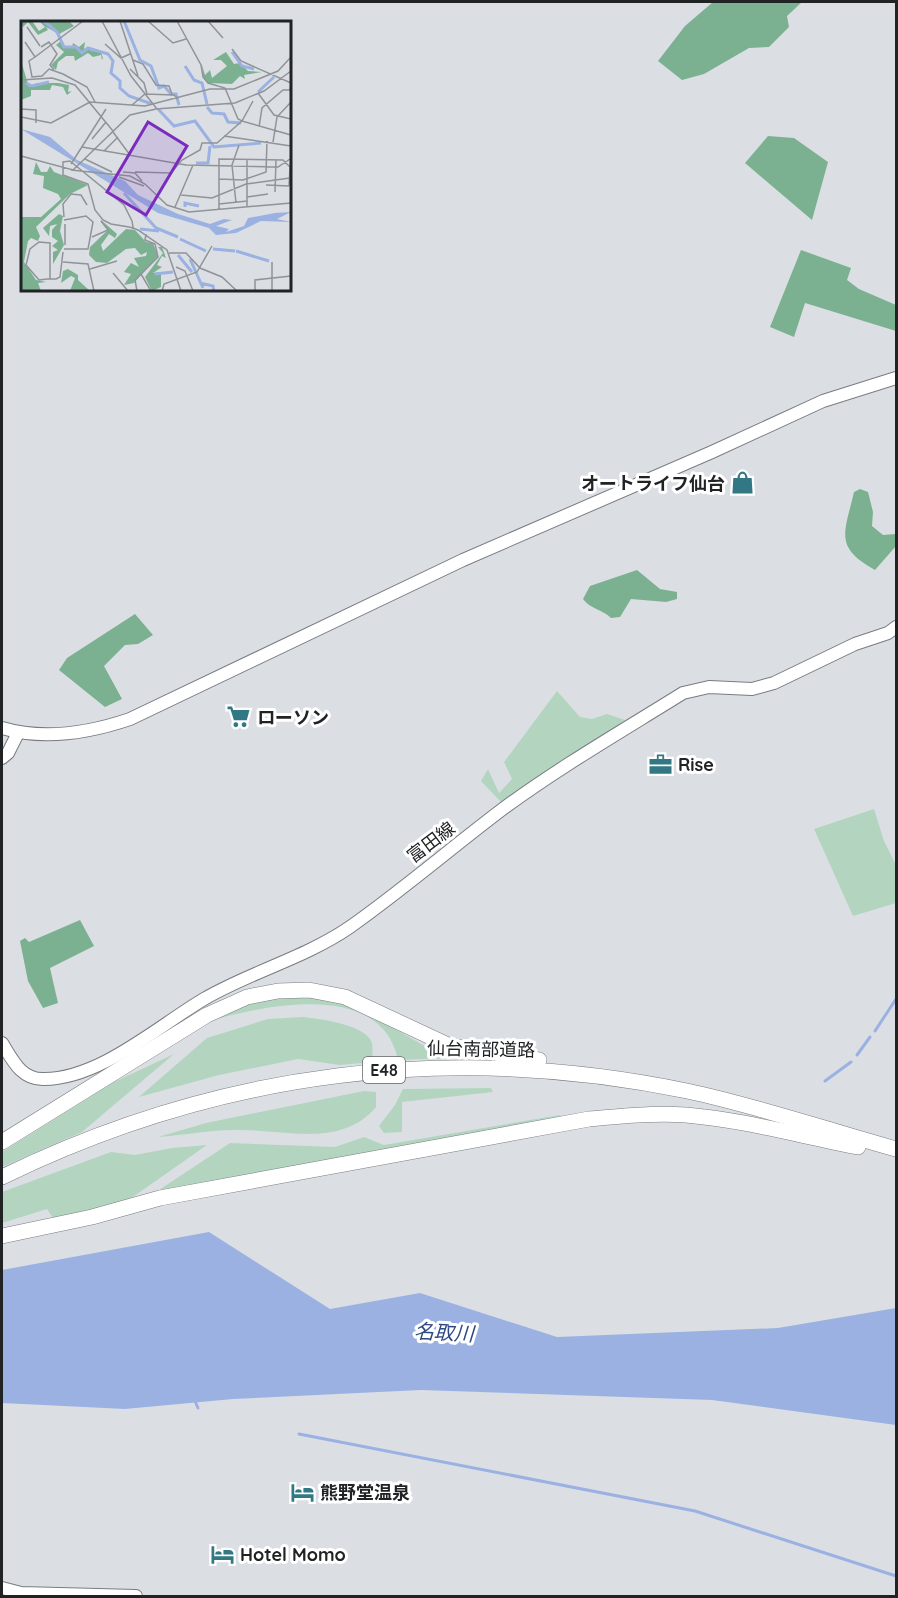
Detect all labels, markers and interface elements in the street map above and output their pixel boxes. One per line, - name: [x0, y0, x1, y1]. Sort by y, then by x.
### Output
- inset map: [21, 21, 291, 291]
- shop icon: オートライフ仙台: [730, 470, 756, 496]
- place label: オートライフ仙台: [581, 472, 725, 495]
- supermarket icon: ローソン: [226, 704, 252, 730]
- place label: ローソン: [257, 706, 329, 729]
- office icon: Rise: [647, 751, 673, 777]
- place label: Rise: [678, 753, 714, 776]
- street label: 富田線: [403, 817, 459, 867]
- street label: 仙台南部道路: [427, 1037, 535, 1061]
- road number: E48: [363, 1057, 405, 1083]
- water label: 名取川: [413, 1318, 477, 1346]
- hotel icon: 熊野堂温泉: [289, 1479, 315, 1505]
- place label: 熊野堂温泉: [320, 1481, 410, 1504]
- hotel icon: Hotel Momo: [209, 1541, 235, 1567]
- place label: Hotel Momo: [240, 1543, 346, 1566]

